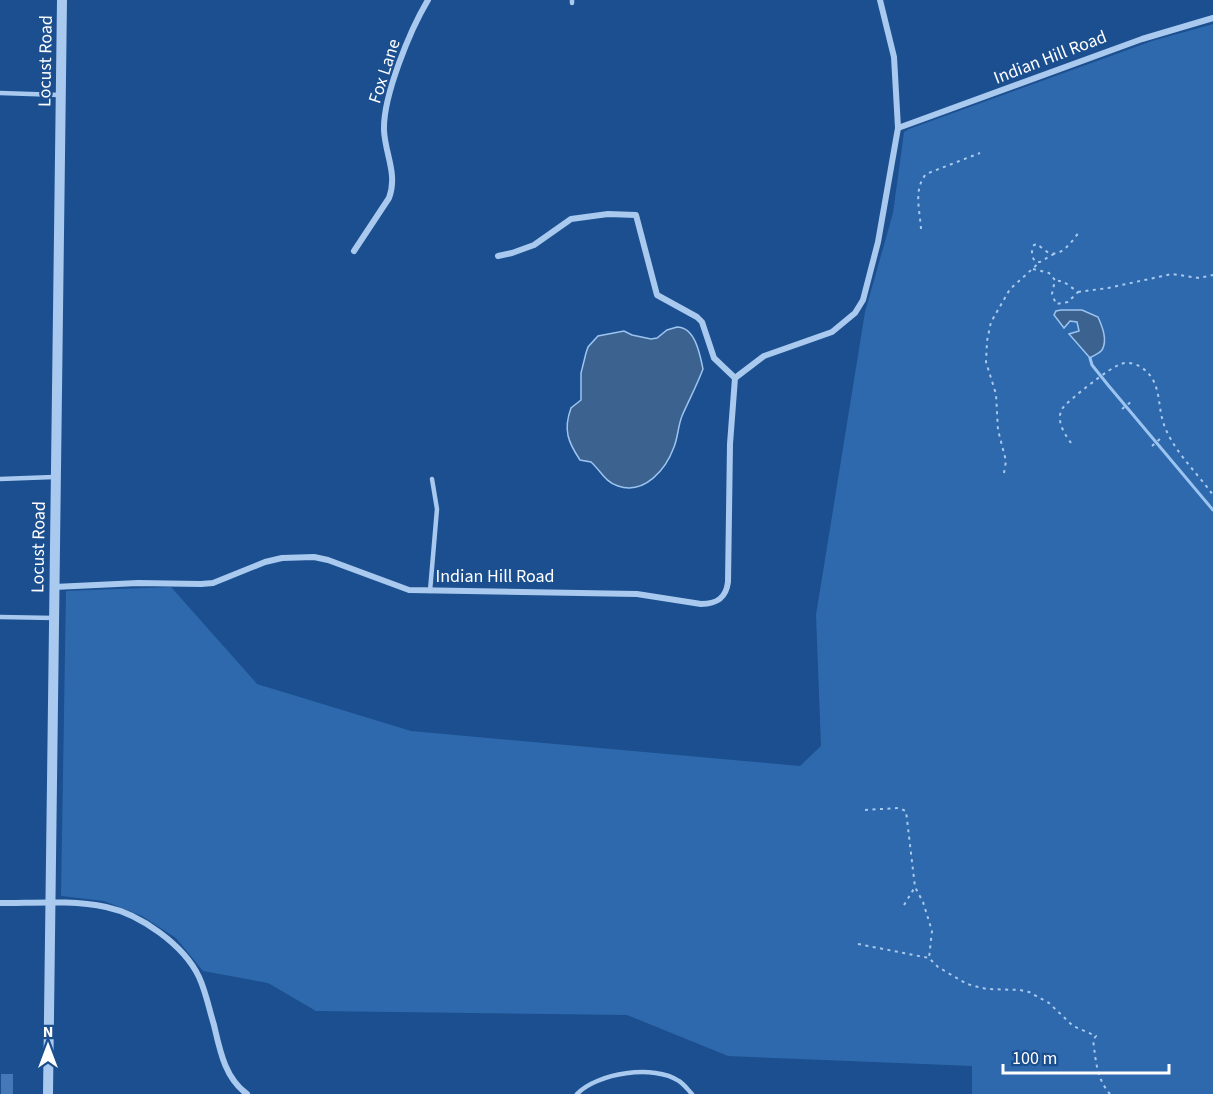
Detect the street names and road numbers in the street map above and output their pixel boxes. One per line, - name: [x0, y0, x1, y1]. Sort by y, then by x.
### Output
- street label: Locust Road: [32, 15, 59, 107]
- street label: Indian Hill Road: [990, 24, 1110, 90]
- street label: Fox Lane: [362, 36, 407, 107]
- street label: Locust Road: [25, 501, 52, 593]
- street label: Indian Hill Road: [435, 564, 555, 589]

